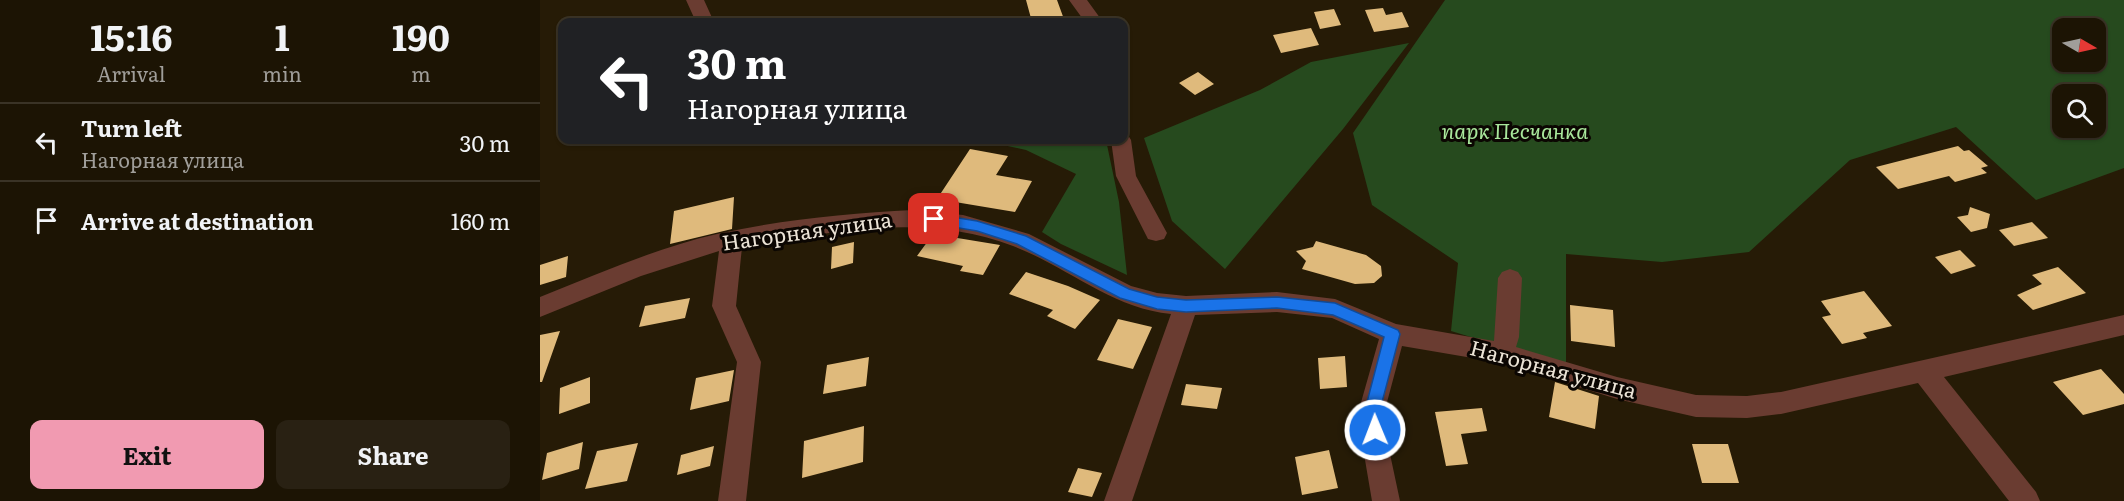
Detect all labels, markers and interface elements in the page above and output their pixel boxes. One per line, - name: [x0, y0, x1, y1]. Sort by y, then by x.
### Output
- text: 15:16: [90, 9, 172, 62]
- text: 1: [275, 9, 290, 62]
- text: 190: [392, 9, 450, 62]
- north arrow: [2052, 18, 2106, 72]
- map controls: [2052, 18, 2106, 138]
- text: 30 m: [687, 30, 787, 92]
- icon: left: [588, 42, 666, 120]
- text: Arrival: [97, 58, 165, 88]
- text: min: [263, 58, 302, 88]
- text: m: [411, 58, 431, 88]
- button: search: [2052, 84, 2106, 138]
- text: Нагорная улица: [687, 87, 907, 127]
- text: Turn left: [81, 111, 182, 144]
- park label: парк Песчанка: [1442, 114, 1588, 145]
- icon: left: [30, 126, 63, 159]
- text: 30 m: [460, 126, 510, 159]
- text: Нагорная улица: [81, 144, 244, 174]
- pin: [908, 193, 959, 244]
- street label: Нагорная улица: [720, 202, 894, 257]
- icon: arrive: [917, 202, 950, 235]
- icon: arrive: [30, 204, 63, 237]
- text: Arrive at destination: [81, 204, 314, 237]
- text: 160 m: [451, 204, 510, 237]
- street label: Нагорная улица: [1467, 330, 1641, 405]
- position arrow: [1343, 398, 1407, 462]
- button: Exit: [30, 420, 264, 489]
- button: Share: [276, 420, 510, 489]

